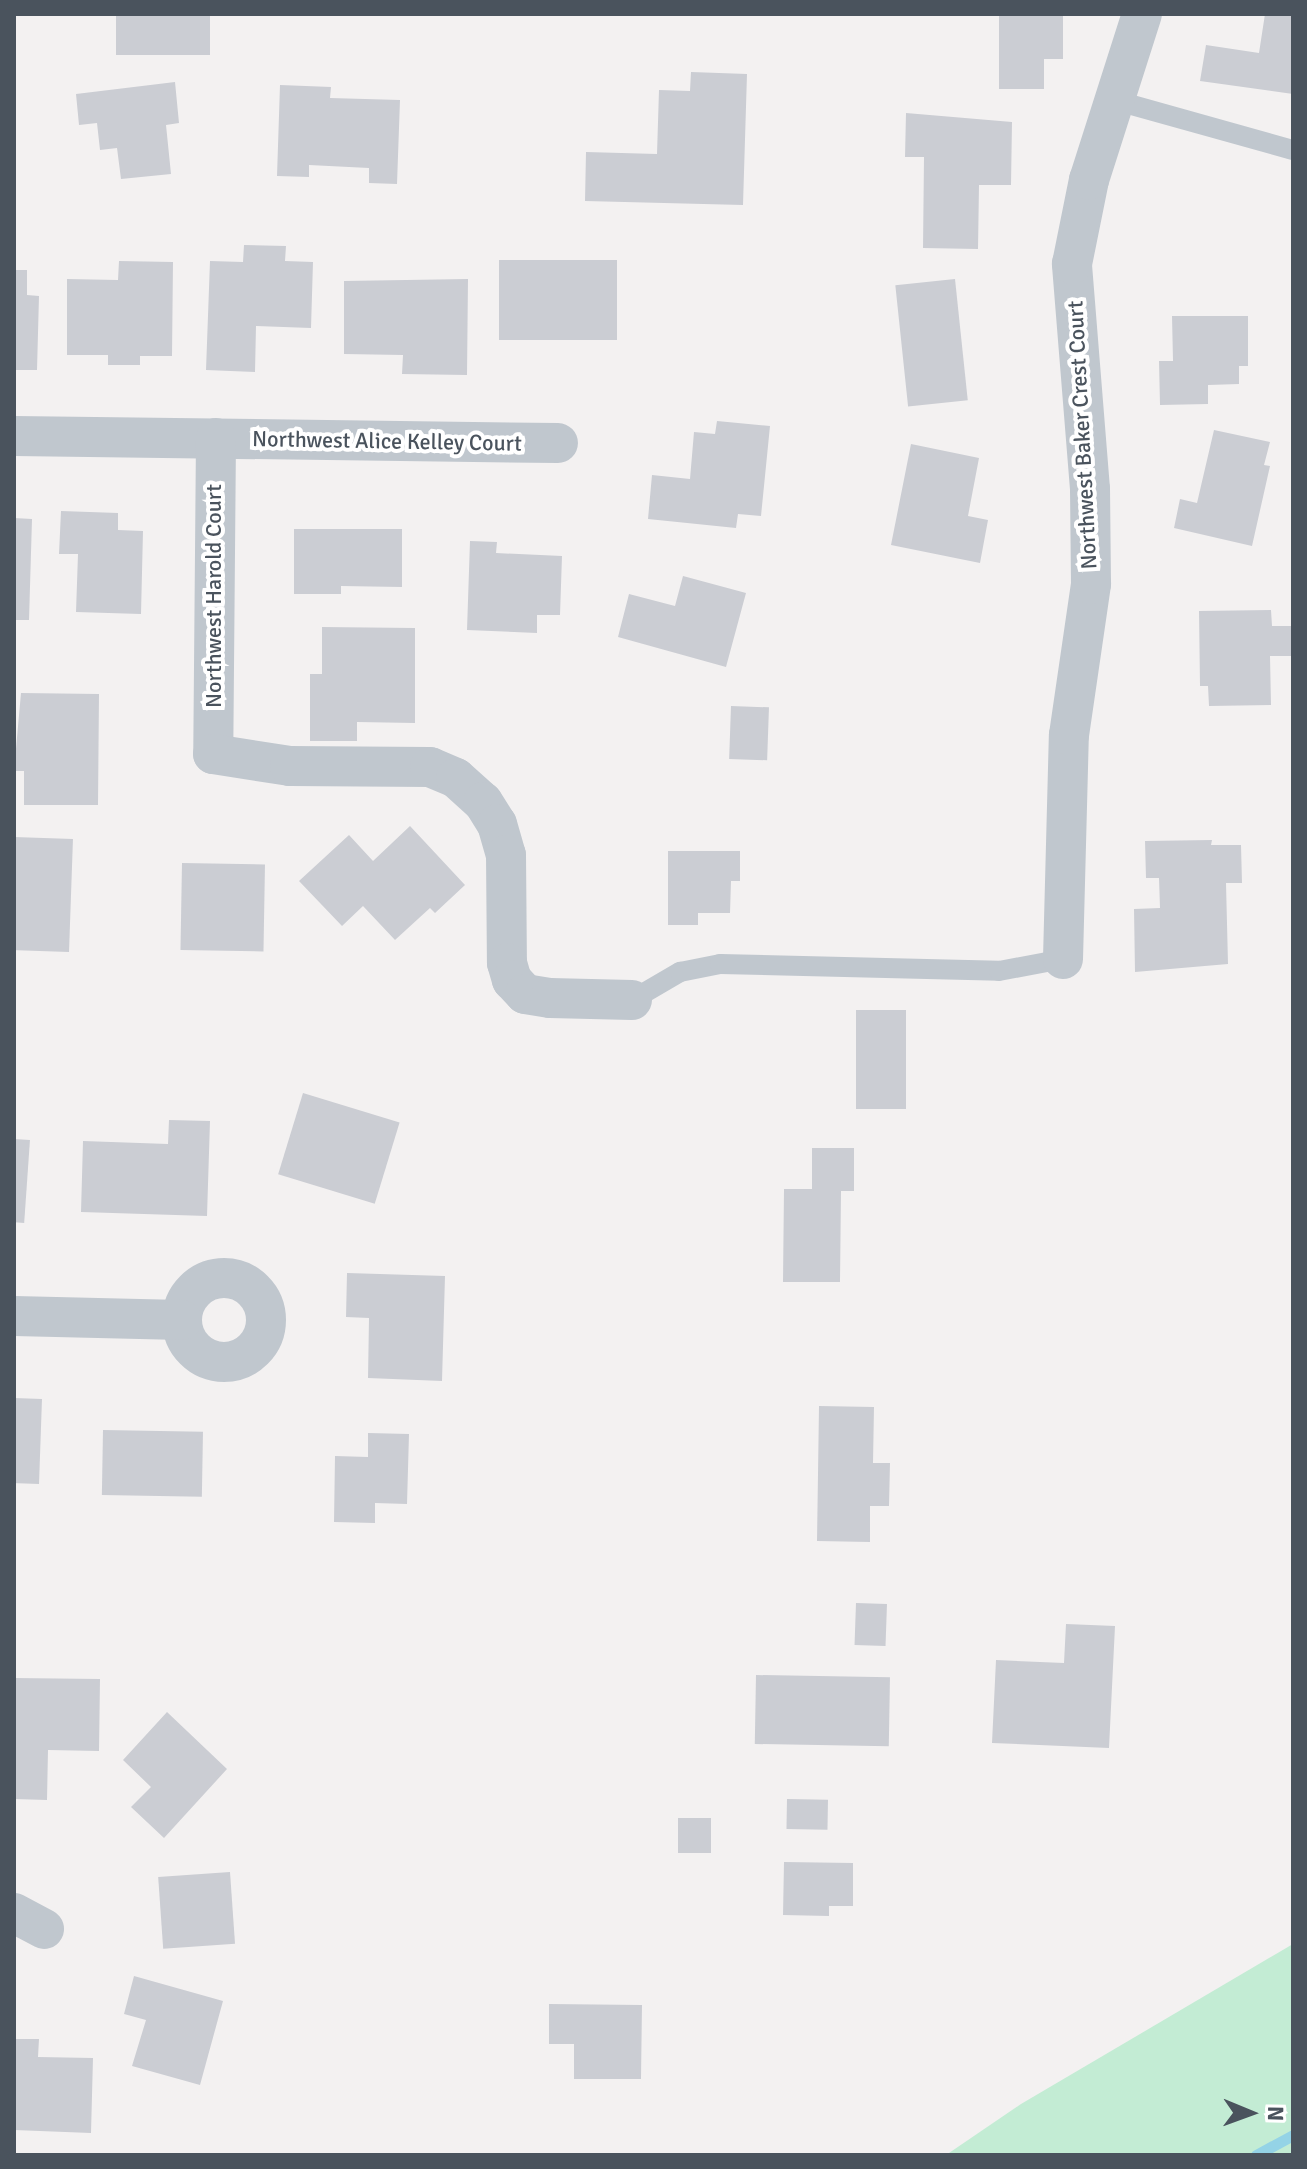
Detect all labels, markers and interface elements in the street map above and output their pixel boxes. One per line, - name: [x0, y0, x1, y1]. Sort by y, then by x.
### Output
- street label: Northwest Baker Crest Court: [1062, 300, 1102, 570]
- street label: Northwest Alice Kelley Court: [252, 425, 522, 457]
- street label: Northwest Harold Court: [201, 484, 227, 708]
- north arrow: [1211, 2073, 1291, 2153]
- text: N: [1262, 2106, 1289, 2121]

